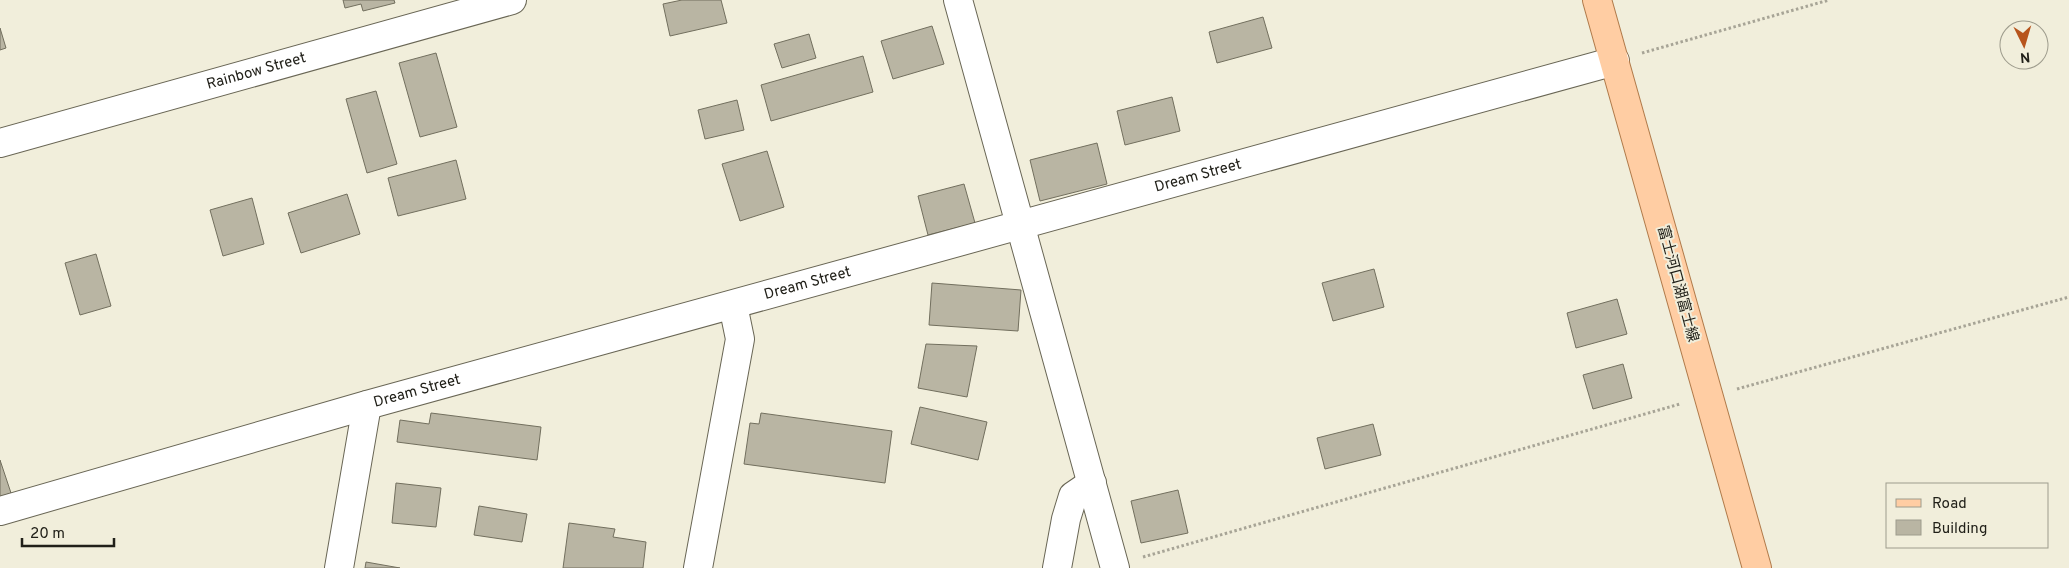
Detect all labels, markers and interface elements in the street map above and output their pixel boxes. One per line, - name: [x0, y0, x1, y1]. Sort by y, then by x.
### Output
- north arrow: [1999, 20, 2049, 70]
- text: N: [2019, 48, 2031, 65]
- street label: Rainbow Street: [204, 49, 308, 94]
- street label: Dream Street: [1152, 155, 1244, 197]
- street label: 富士河口湖富士線: [1652, 224, 1702, 344]
- street label: Dream Street: [762, 263, 853, 305]
- street label: Dream Street: [371, 370, 463, 412]
- legend: [1886, 483, 2049, 548]
- text: Road: [1932, 495, 1967, 514]
- scale bar: [22, 516, 115, 548]
- text: Building: [1932, 520, 1987, 539]
- text: 20 m: [30, 525, 65, 544]

